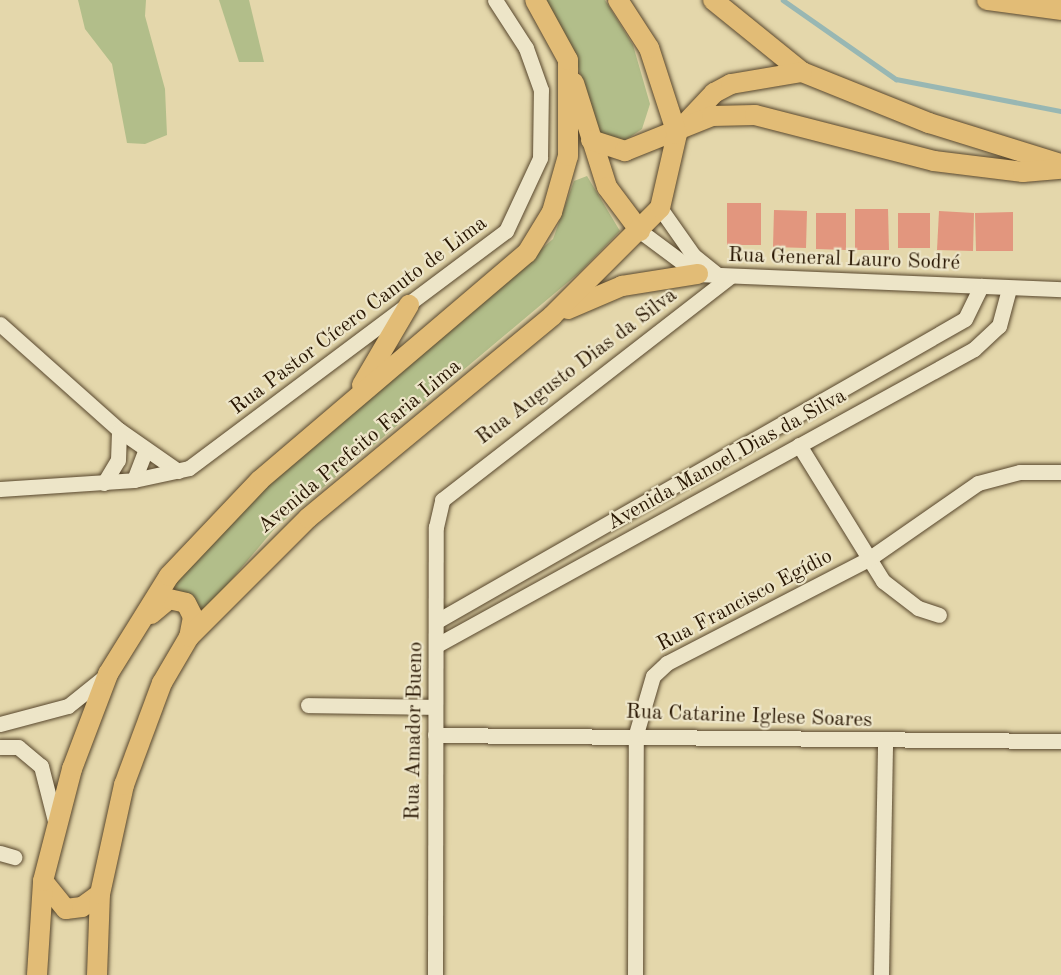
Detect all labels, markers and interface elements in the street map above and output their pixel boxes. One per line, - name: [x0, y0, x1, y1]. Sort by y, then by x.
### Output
- street label: Rua Pastor Cícero Canuto de Lima: [226, 211, 492, 421]
- street label: Rua General Lauro Sodré: [728, 243, 960, 277]
- street label: Rua Augusto Dias da Silva: [472, 283, 682, 451]
- street label: Avenida Prefeito Faria Lima: [253, 355, 467, 539]
- street label: Avenida Manoel Dias da Silva: [603, 384, 851, 536]
- street label: Rua Francisco Egídio: [653, 544, 837, 658]
- street label: Rua Amador Bueno: [401, 642, 429, 820]
- street label: Rua Catarine Iglese Soares: [625, 700, 873, 734]

